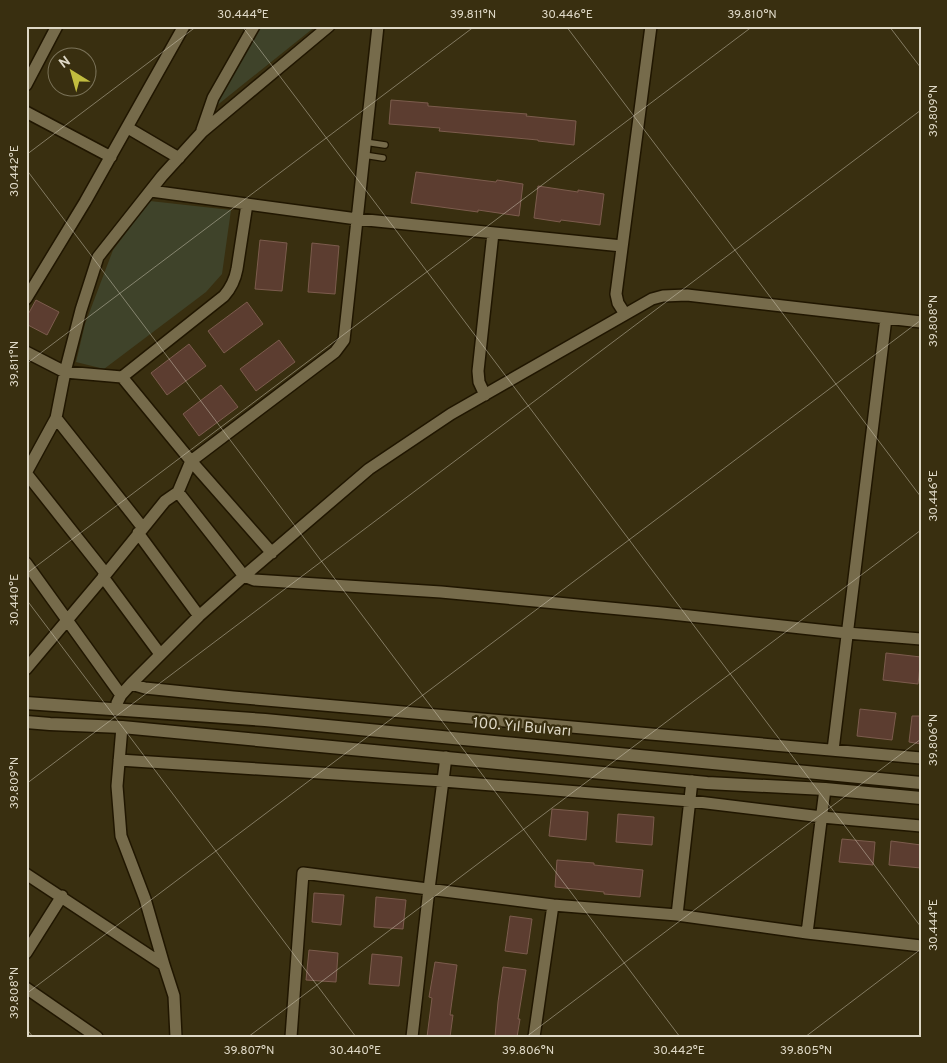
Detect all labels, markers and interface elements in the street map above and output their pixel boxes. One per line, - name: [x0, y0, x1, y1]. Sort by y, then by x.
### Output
- text: 30.444°E: [217, 7, 269, 23]
- text: 39.811°N: [450, 7, 496, 23]
- text: 30.446°E: [541, 7, 593, 23]
- text: 39.810°N: [727, 7, 777, 23]
- north arrow: [48, 48, 98, 98]
- text: N: [56, 53, 74, 73]
- text: 39.809°N: [926, 85, 942, 137]
- text: 30.442°E: [7, 145, 23, 197]
- text: 39.808°N: [926, 295, 942, 347]
- text: 39.811°N: [7, 341, 23, 387]
- text: 30.446°E: [926, 470, 942, 522]
- text: 30.440°E: [7, 574, 23, 626]
- street label: 100. Yıl Bulvarı: [472, 714, 572, 742]
- text: 39.806°N: [926, 714, 942, 766]
- text: 39.809°N: [7, 757, 23, 809]
- text: 30.444°E: [926, 899, 942, 951]
- text: 39.808°N: [7, 967, 23, 1019]
- text: 39.807°N: [223, 1043, 275, 1059]
- text: 30.440°E: [329, 1043, 381, 1059]
- text: 39.806°N: [502, 1043, 554, 1059]
- text: 30.442°E: [653, 1043, 705, 1059]
- text: 39.805°N: [780, 1043, 832, 1059]

